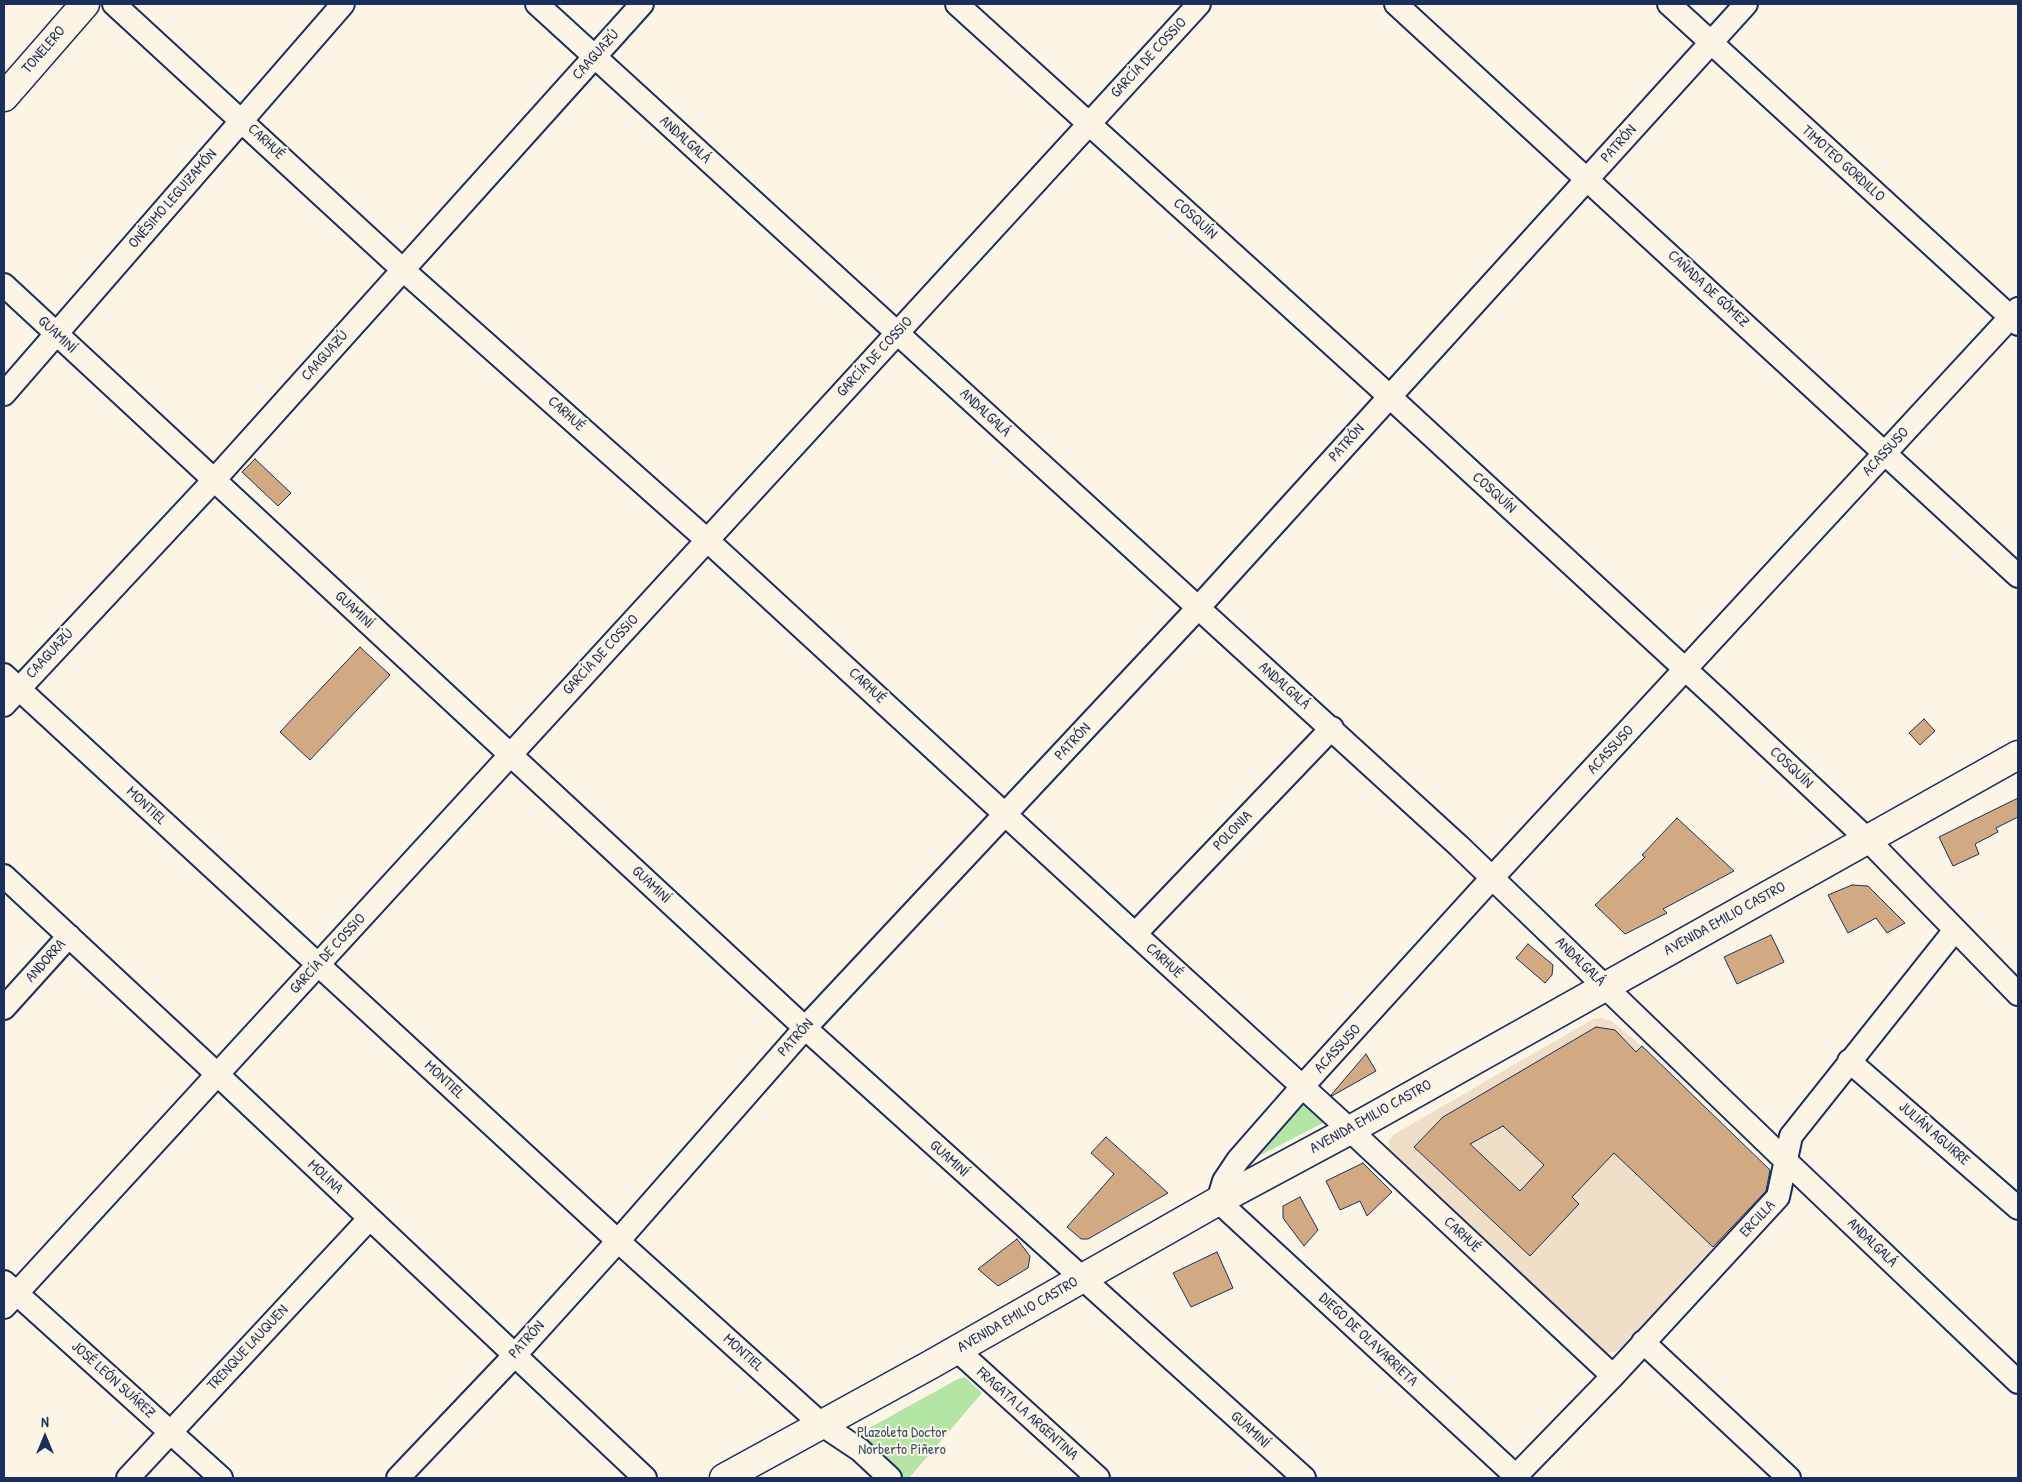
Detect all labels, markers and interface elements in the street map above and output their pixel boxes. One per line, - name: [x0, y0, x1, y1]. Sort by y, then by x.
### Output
- street label: GARCÍA DE COSSIO: [1107, 14, 1191, 102]
- street label: TONELERO: [18, 22, 70, 78]
- street label: CAAGUAZÚ: [569, 26, 623, 84]
- street label: ANDALGALÁ: [656, 112, 714, 168]
- street label: CARHUÉ: [244, 120, 288, 164]
- street label: PATRÓN: [1597, 121, 1641, 167]
- street label: TIMOTEO GORDILLO: [1798, 122, 1888, 206]
- street label: ONÉSIMO LEGUIZAMÓN: [125, 146, 221, 252]
- street label: COSQUÍN: [1169, 195, 1221, 243]
- street label: CAÑADA DE GÓMEZ: [1664, 247, 1752, 331]
- street label: GUAMINÍ: [34, 312, 80, 358]
- street label: GARCÍA DE COSSIO: [833, 313, 917, 401]
- street label: CAAGUAZÚ: [298, 327, 352, 385]
- street label: ANDALGALÁ: [956, 385, 1014, 441]
- street label: CARHUÉ: [544, 393, 588, 435]
- street label: PATRÓN: [1325, 420, 1369, 466]
- street label: ACASSUSO: [1859, 424, 1913, 480]
- street label: COSQUÍN: [1468, 469, 1520, 517]
- street label: GUAMINÍ: [331, 587, 377, 633]
- street label: GARCÍA DE COSSIO: [559, 611, 643, 699]
- street label: CAAGUAZÚ: [22, 625, 78, 683]
- street label: ANDALGALÁ: [1255, 658, 1313, 714]
- street label: CARHUÉ: [845, 664, 889, 708]
- street label: PATRÓN: [1051, 720, 1095, 764]
- street label: ACASSUSO: [1584, 722, 1638, 778]
- street label: COSQUÍN: [1765, 743, 1817, 793]
- street label: MONTIEL: [122, 783, 170, 829]
- street label: POLONIA: [1210, 807, 1256, 855]
- street label: GUAMINÍ: [628, 862, 674, 908]
- street label: AVENIDA EMILIO CASTRO: [1661, 878, 1789, 960]
- street label: GARCÍA DE COSSIO: [286, 910, 370, 998]
- street label: ANDALGALÁ: [1551, 934, 1609, 990]
- street label: ANDORRA: [22, 936, 70, 986]
- street label: CARHUÉ: [1142, 940, 1186, 982]
- street label: PATRÓN: [774, 1015, 818, 1061]
- street label: ACASSUSO: [1311, 1021, 1365, 1077]
- street label: MONTIEL: [420, 1057, 468, 1103]
- street label: AVENIDA EMILIO CASTRO: [1307, 1076, 1435, 1158]
- street label: JULIÁN AGUIRRE: [1895, 1098, 1973, 1170]
- street label: GUAMINÍ: [926, 1137, 972, 1181]
- street label: MOLINA: [304, 1156, 346, 1198]
- street label: ERCILLA: [1737, 1197, 1779, 1241]
- street label: CARHUÉ: [1440, 1213, 1484, 1257]
- street label: ANDALGALÁ: [1843, 1215, 1901, 1271]
- street label: AVENIDA EMILIO CASTRO: [954, 1273, 1082, 1357]
- street label: DIEGO DE OLAVARRIETA: [1315, 1290, 1421, 1390]
- street label: TRENQUE LAUQUEN: [204, 1301, 292, 1395]
- street label: PATRÓN: [505, 1317, 549, 1363]
- street label: MONTIEL: [719, 1330, 767, 1376]
- street label: JOSÉ LEÓN SUÁREZ: [67, 1338, 159, 1422]
- street label: FRAGATA LA ARGENTINA: [973, 1364, 1081, 1464]
- street label: GUAMINÍ: [1227, 1408, 1273, 1452]
- north arrow: [20, 1412, 70, 1462]
- text: N: [41, 1412, 49, 1431]
- park label: Plazoleta Doctor Norberto Piñero: [857, 1424, 947, 1459]

